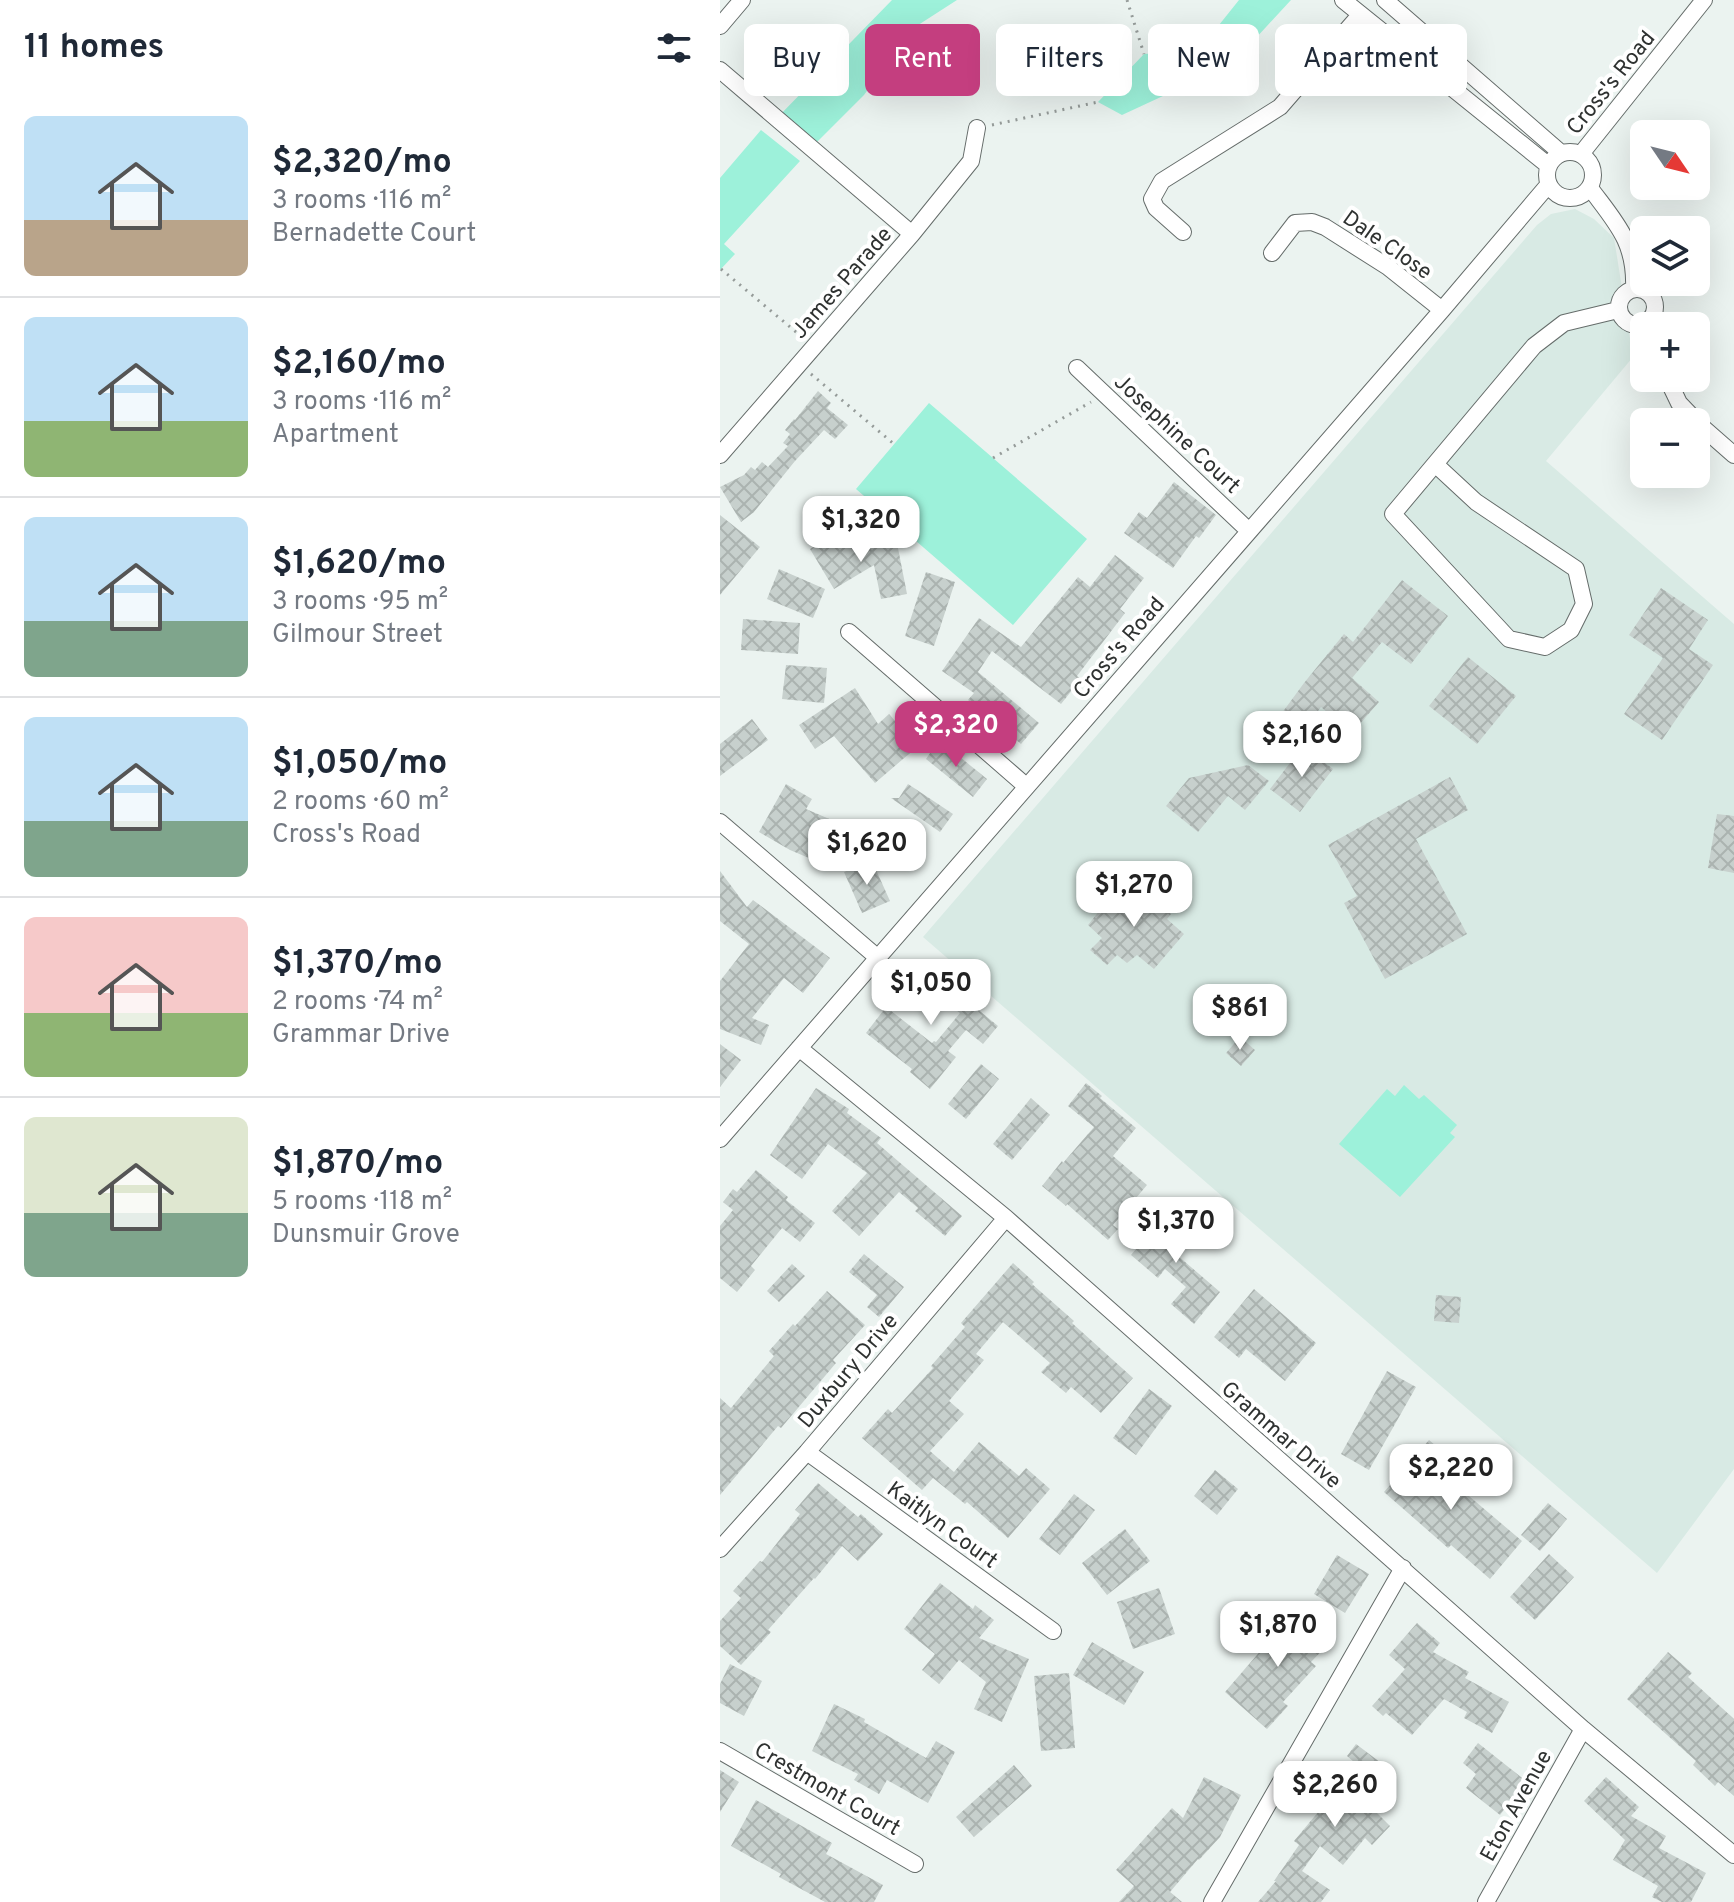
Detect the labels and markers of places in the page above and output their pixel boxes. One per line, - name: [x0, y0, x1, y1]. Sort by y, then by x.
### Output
- pin: $1,320: [796, 496, 926, 564]
- pin: $2,320: [891, 701, 1021, 769]
- pin: $2,160: [1237, 711, 1367, 779]
- pin: $1,620: [802, 819, 932, 887]
- pin: $1,270: [1069, 861, 1199, 929]
- pin: $1,050: [866, 959, 996, 1027]
- pin: $861: [1193, 984, 1287, 1052]
- pin: $1,370: [1111, 1197, 1241, 1265]
- pin: $2,220: [1386, 1444, 1516, 1512]
- pin: $1,870: [1213, 1601, 1343, 1669]
- pin: $2,260: [1270, 1761, 1400, 1829]

